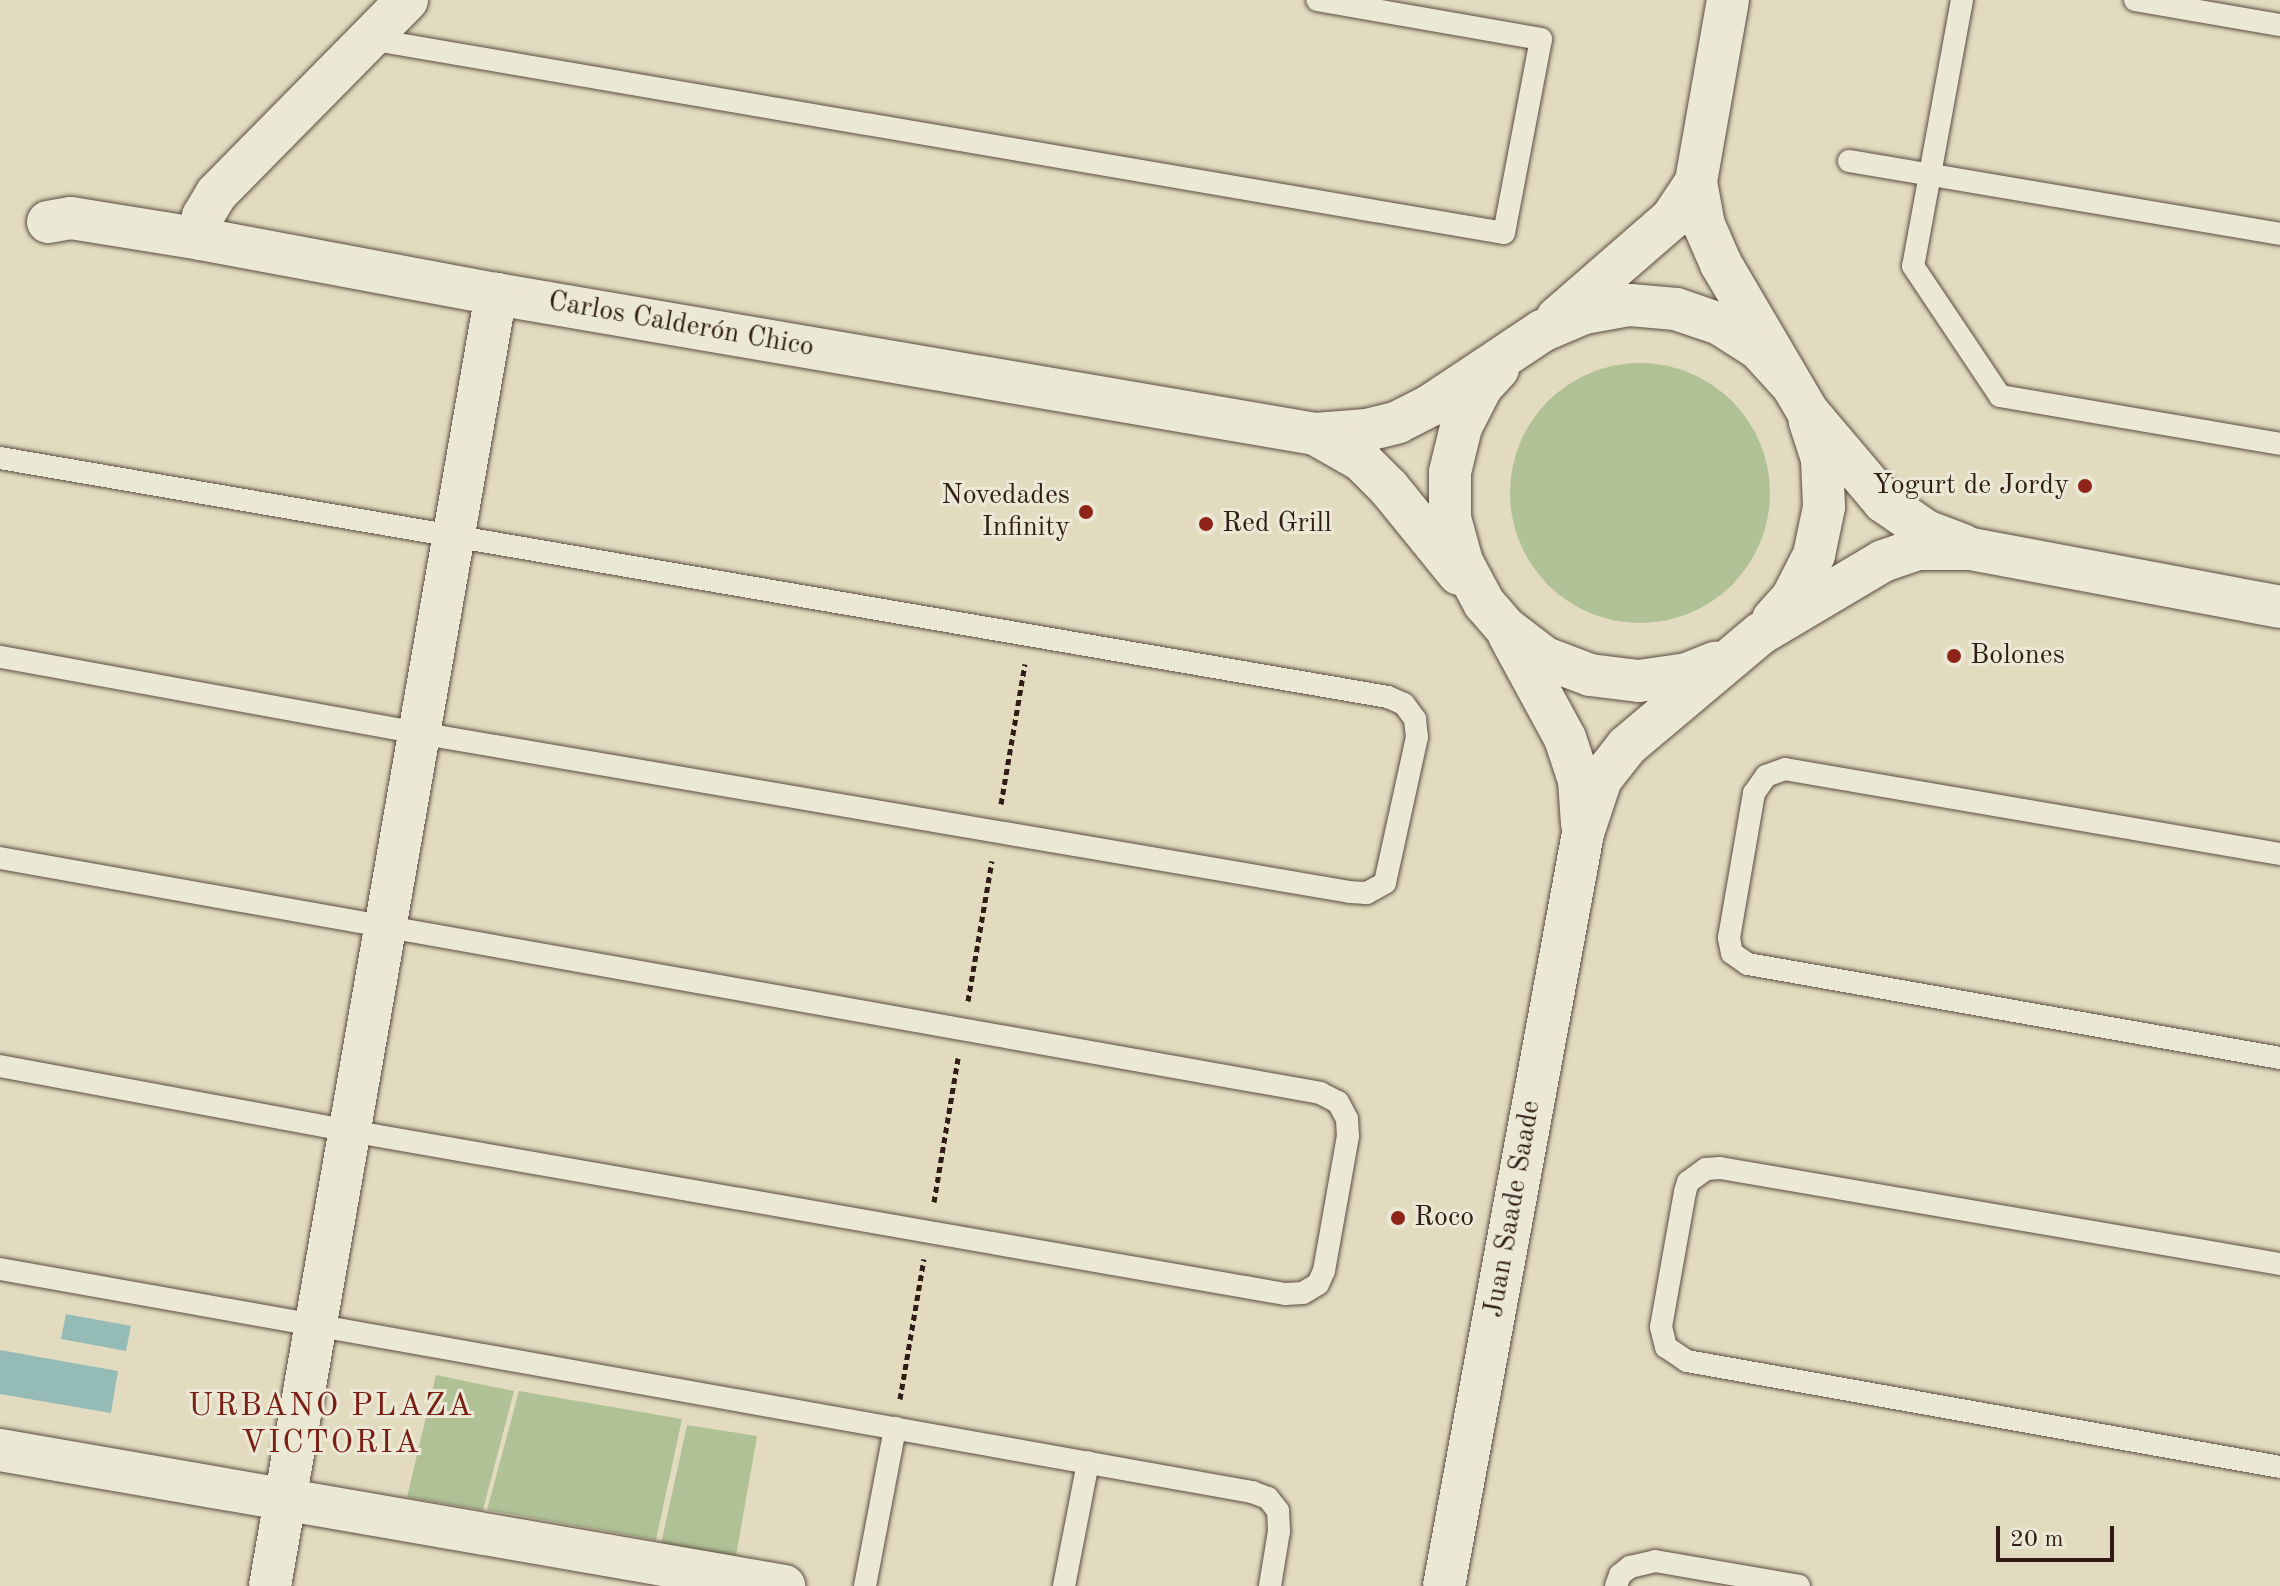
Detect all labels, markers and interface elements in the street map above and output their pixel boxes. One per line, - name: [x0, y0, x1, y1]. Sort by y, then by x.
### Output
- street label: Carlos Calderón Chico: [546, 285, 816, 365]
- place label: Yogurt de Jordy: [1872, 469, 2069, 503]
- marker: Yogurt de Jordy: [2076, 477, 2094, 495]
- place label: Novedades Infinity: [941, 479, 1070, 545]
- marker: Novedades Infinity: [1077, 503, 1095, 521]
- place label: Red Grill: [1222, 507, 1332, 541]
- marker: Red Grill: [1197, 515, 1215, 533]
- place label: Bolones: [1970, 639, 2065, 673]
- marker: Bolones: [1945, 647, 1963, 665]
- street label: Juan Saade Saade: [1477, 1098, 1549, 1320]
- place label: Roco: [1414, 1201, 1474, 1235]
- marker: Roco: [1389, 1209, 1407, 1227]
- district label: URBANO PLAZA VICTORIA: [188, 1389, 474, 1464]
- scale bar: [2000, 1510, 2118, 1560]
- text: 20 m: [2010, 1528, 2064, 1552]

